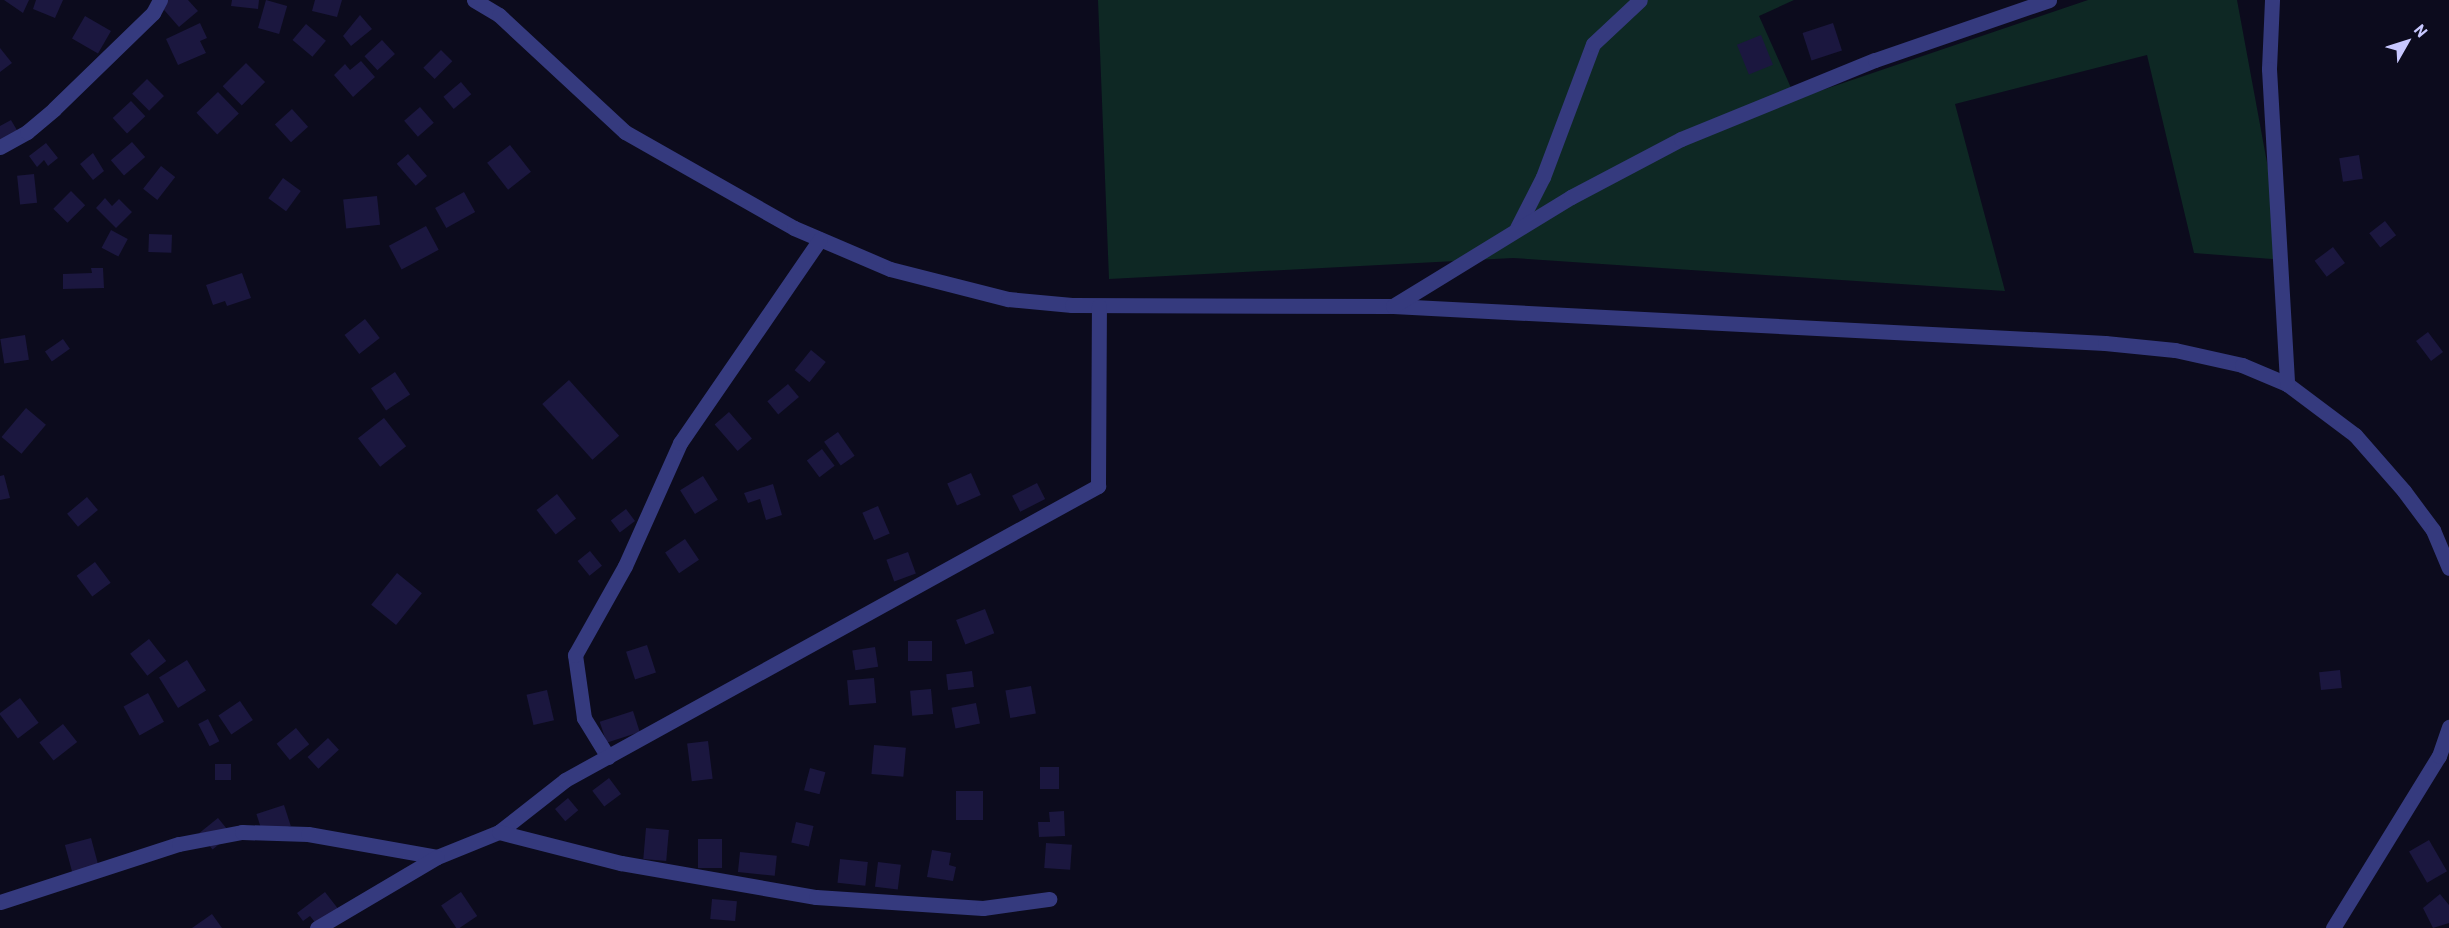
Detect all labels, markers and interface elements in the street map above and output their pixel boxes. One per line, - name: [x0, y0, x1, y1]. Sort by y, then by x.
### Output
- north arrow: [2377, 12, 2437, 72]
- text: N: [2411, 20, 2432, 40]

